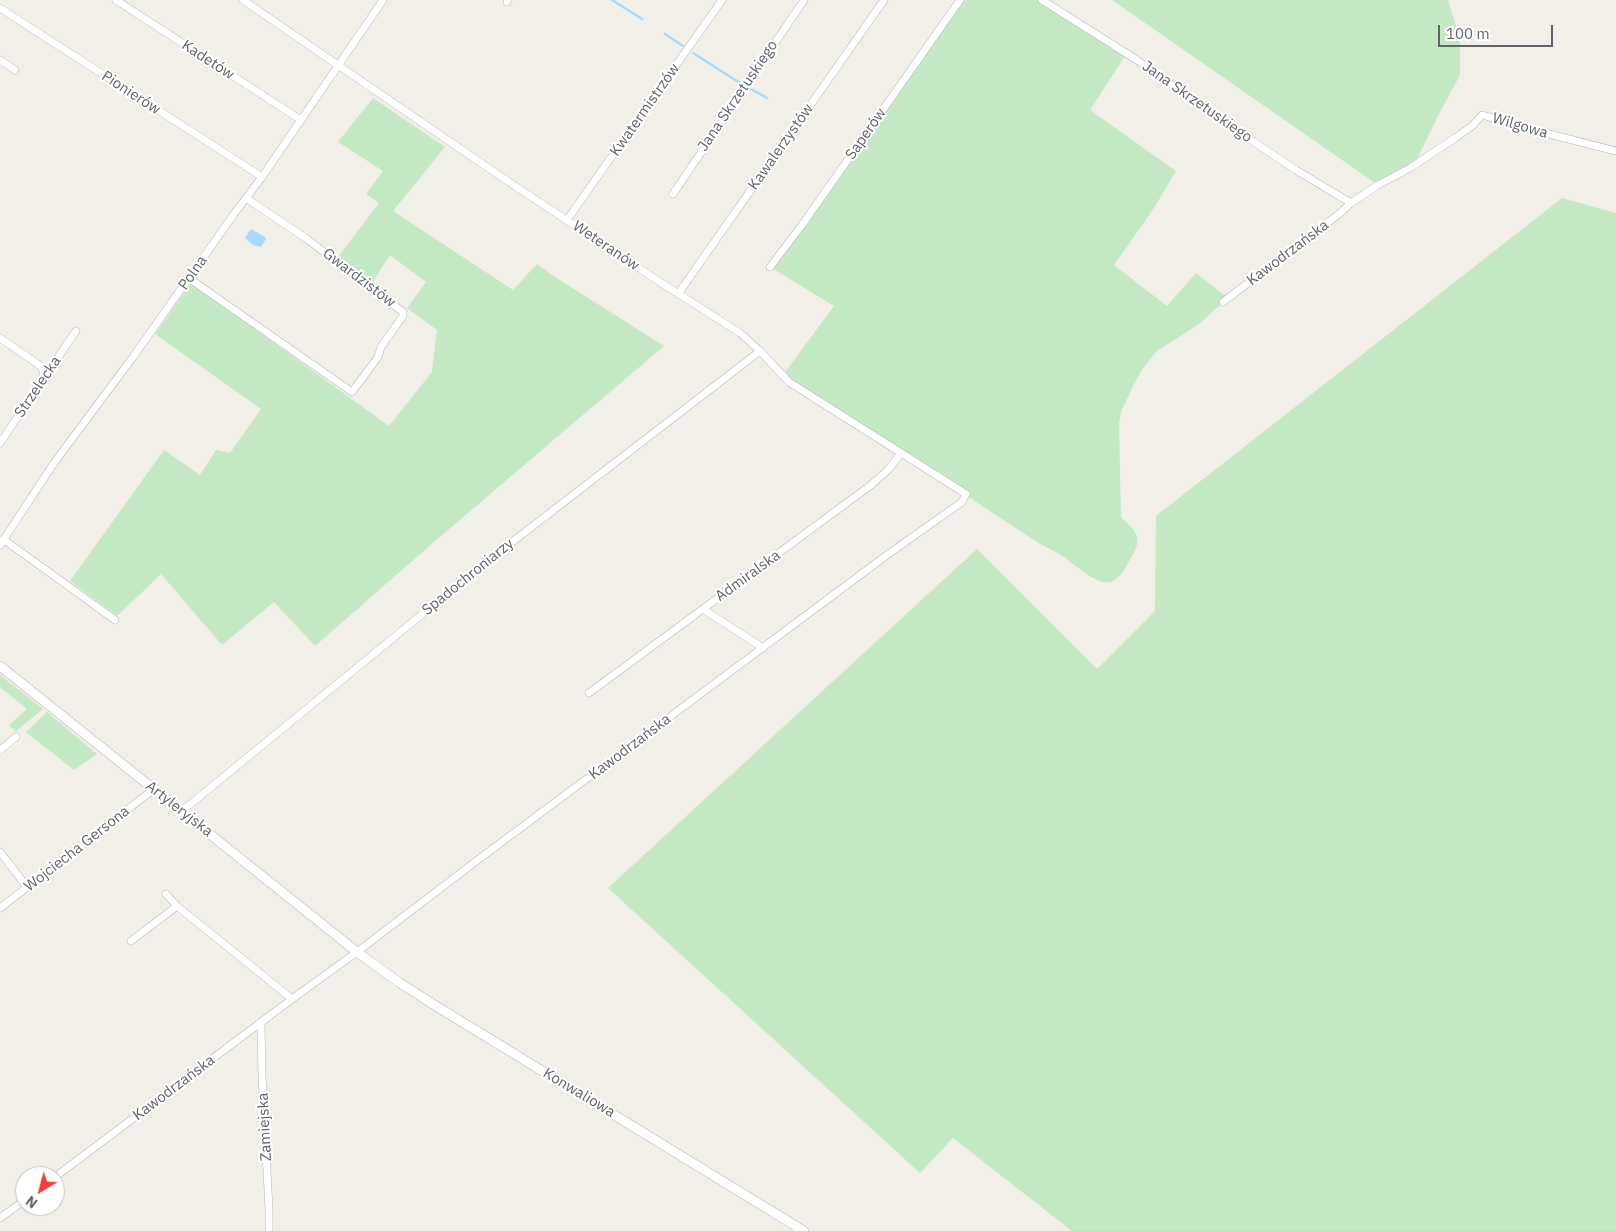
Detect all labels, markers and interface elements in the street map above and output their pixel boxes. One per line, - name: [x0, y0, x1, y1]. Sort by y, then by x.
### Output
- scale bar: [1441, 15, 1556, 47]
- text: 100 m: [1446, 24, 1490, 43]
- street label: Kadetów: [178, 36, 238, 84]
- street label: Jana Skrzetuskiego: [694, 37, 782, 155]
- street label: Jana Skrzetuskiego: [1139, 57, 1255, 147]
- street label: Kwatermistrzów: [606, 60, 684, 160]
- street label: Pionierów: [98, 67, 164, 119]
- street label: Kawalerzystów: [745, 100, 817, 194]
- street label: Saperów: [842, 105, 890, 163]
- street label: Wilgowa: [1490, 110, 1550, 142]
- street label: Kawodrzańska: [1243, 216, 1333, 290]
- street label: Weteranów: [569, 217, 643, 275]
- street label: Gwardzistów: [319, 245, 399, 311]
- street label: Polna: [175, 252, 211, 294]
- street label: Strzelecka: [11, 353, 65, 421]
- street label: Spadochroniarzy: [419, 535, 517, 619]
- street label: Admiralska: [712, 546, 784, 606]
- street label: Kawodrzańska: [585, 710, 675, 784]
- street label: Artyleryjska: [142, 777, 216, 841]
- street label: Wojciecha Gersona: [21, 802, 133, 896]
- street label: Kawodrzańska: [129, 1051, 219, 1125]
- street label: Konwaliowa: [540, 1064, 618, 1122]
- street label: Zamiejska: [254, 1092, 276, 1162]
- north arrow: [15, 1166, 65, 1216]
- text: N: [22, 1192, 41, 1212]

